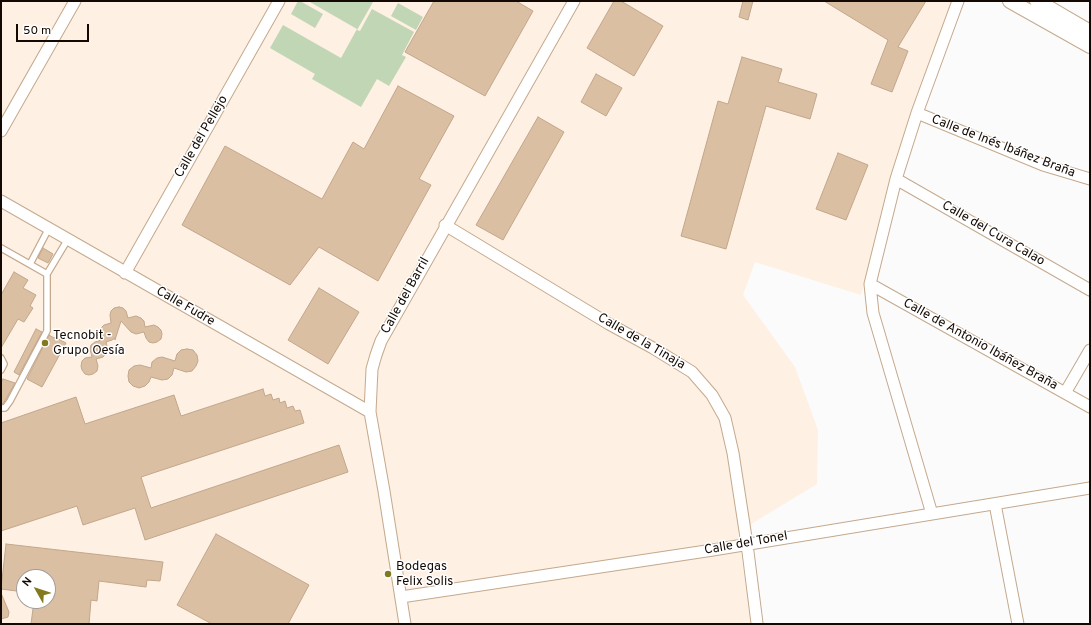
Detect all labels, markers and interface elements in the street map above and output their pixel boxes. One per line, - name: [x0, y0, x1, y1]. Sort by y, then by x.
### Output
- scale bar: [18, 16, 91, 42]
- text: 50 m: [23, 23, 51, 39]
- street label: Calle del Pellejo: [172, 93, 232, 181]
- street label: Calle de Inés Ibáñez Braña: [929, 112, 1077, 182]
- street label: Calle del Cura Calao: [939, 198, 1047, 270]
- street label: Calle del Barril: [379, 255, 433, 337]
- street label: Calle Fudre: [153, 284, 217, 330]
- street label: Calle de Antonio Ibáñez Braña: [900, 296, 1060, 394]
- street label: Calle de la Tinaja: [594, 311, 688, 373]
- place label: Tecnobit - Grupo Oesía: [53, 328, 125, 359]
- marker: Tecnobit - Grupo Oesía: [40, 338, 50, 348]
- street label: Calle del Tonel: [703, 529, 789, 559]
- place label: Bodegas Felix Solis: [396, 559, 453, 590]
- north arrow: [16, 569, 56, 609]
- marker: Bodegas Felix Solis: [383, 569, 393, 579]
- text: N: [20, 575, 35, 590]

